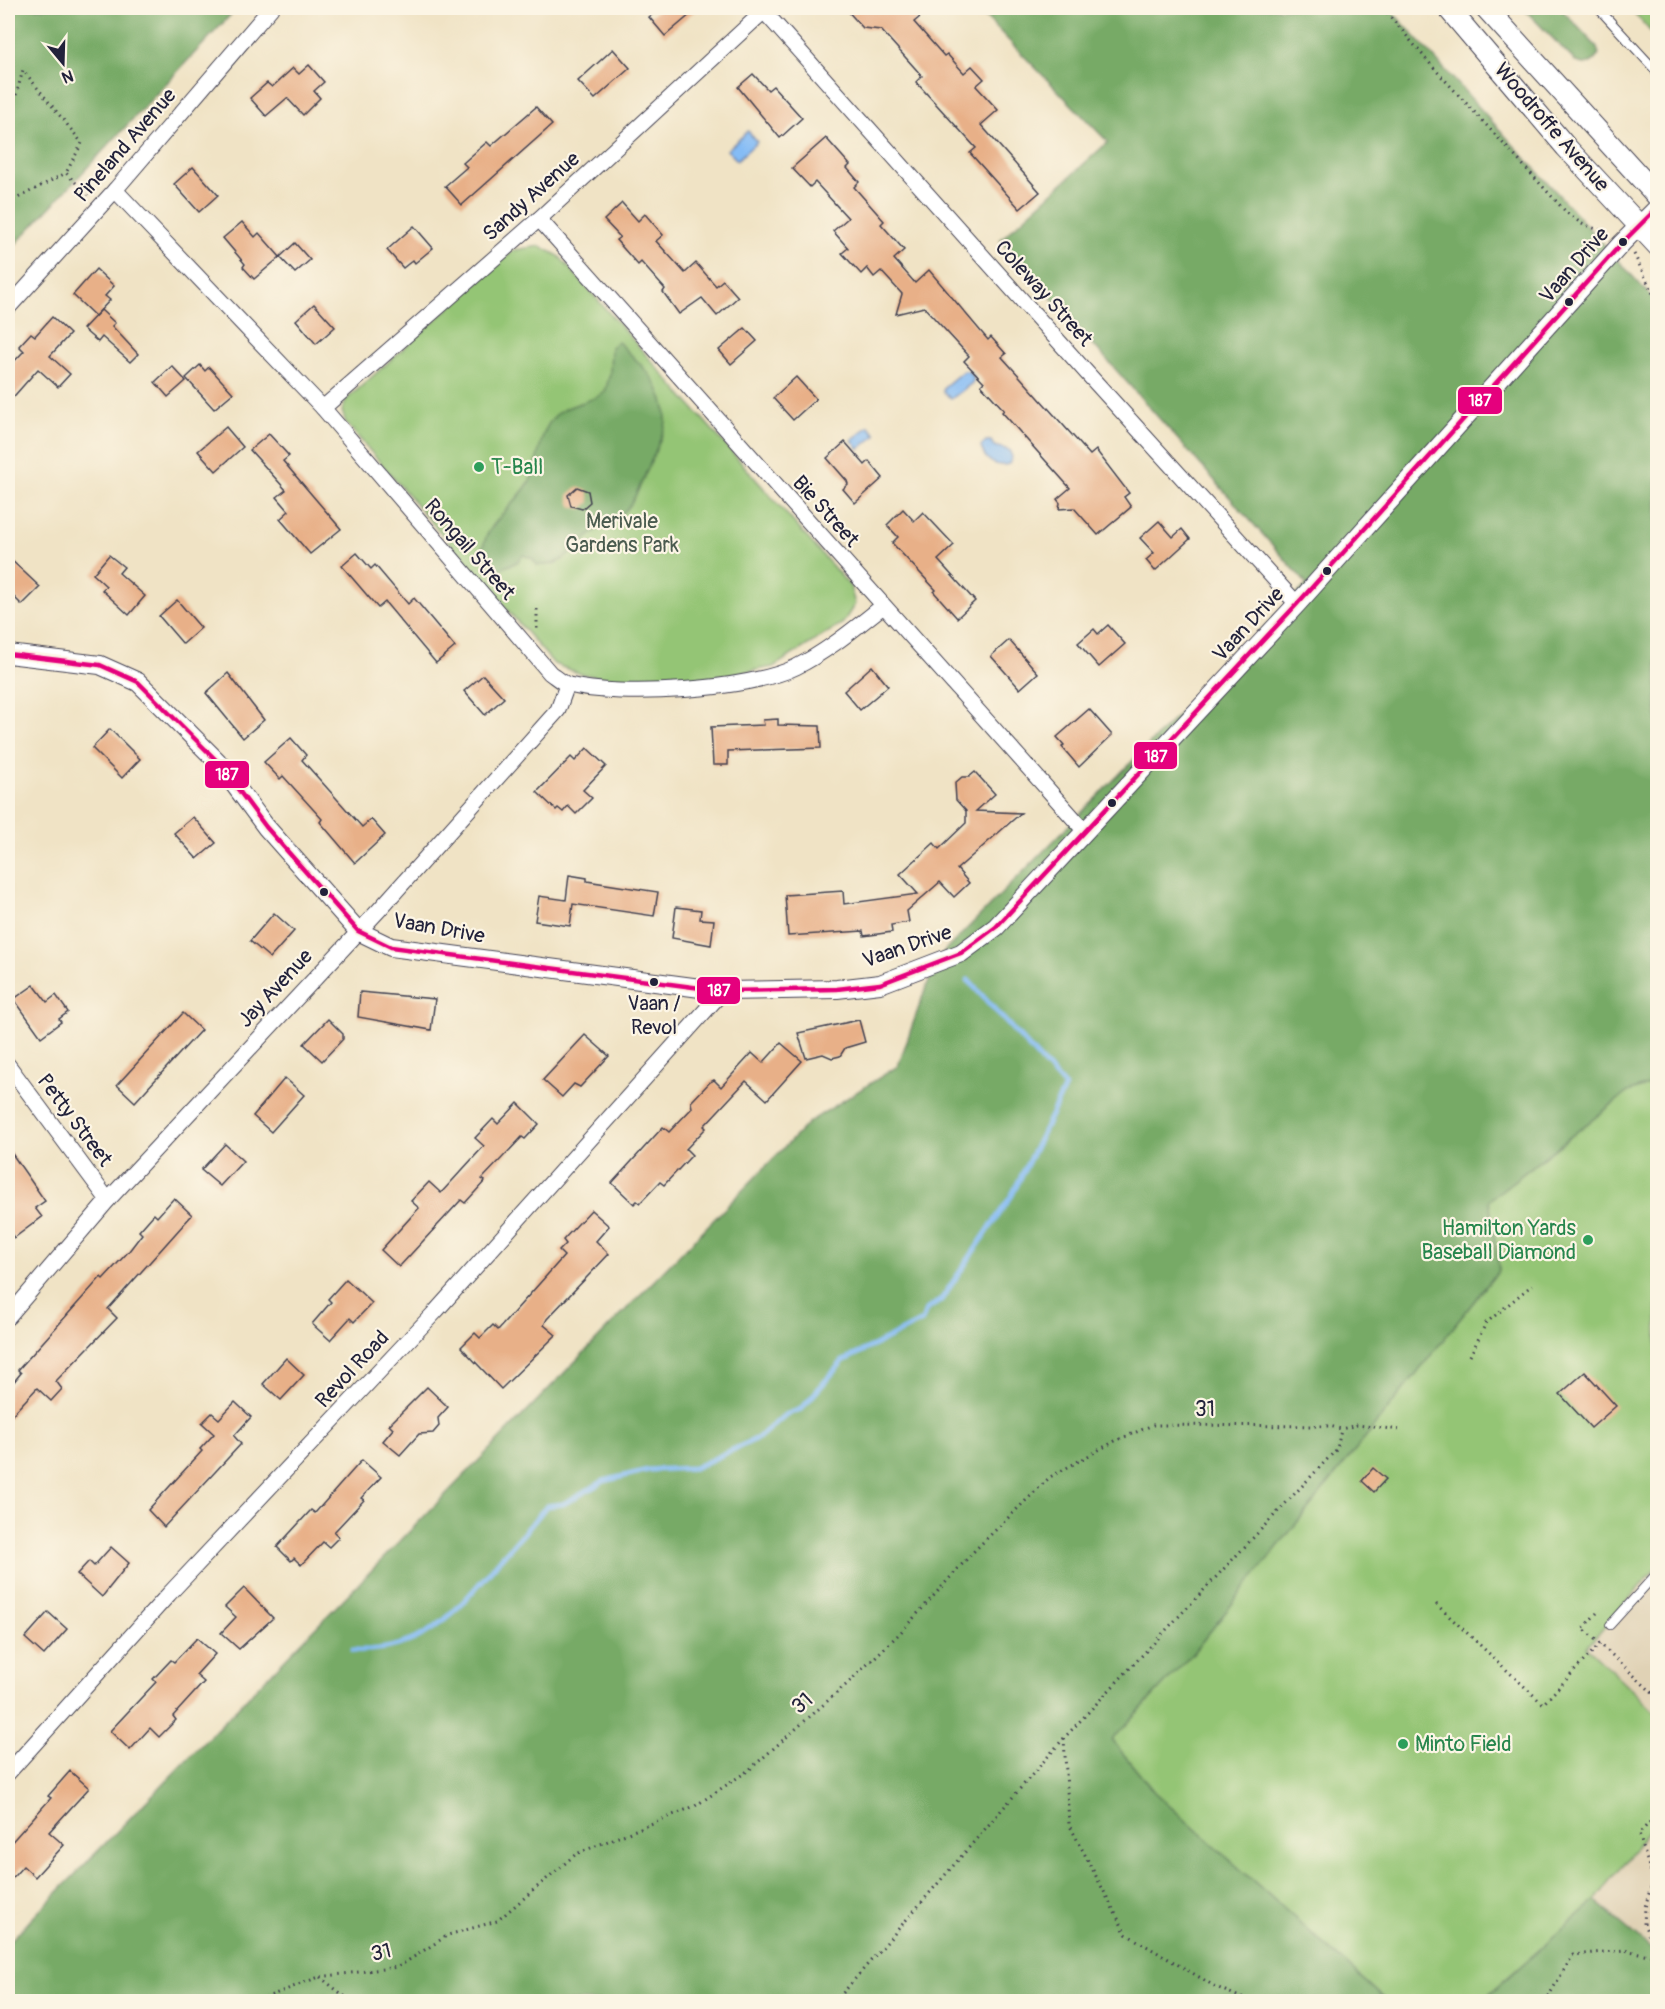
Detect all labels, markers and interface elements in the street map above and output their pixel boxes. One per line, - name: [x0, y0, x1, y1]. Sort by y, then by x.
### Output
- north arrow: [33, 33, 93, 93]
- street label: Woodroffe Avenue: [1488, 57, 1615, 198]
- text: N: [59, 65, 76, 88]
- street label: Pineland Avenue: [68, 82, 183, 208]
- street label: Sandy Avenue: [477, 145, 586, 247]
- street label: Vaan Drive: [1534, 221, 1615, 309]
- street label: Coleway Street: [989, 235, 1099, 353]
- unlabelled marker: [1617, 236, 1629, 248]
- unlabelled marker: [1563, 296, 1575, 308]
- line badge: 187: [1457, 386, 1503, 415]
- text: 187: [1469, 391, 1492, 411]
- place label: T-Ball: [491, 454, 543, 481]
- marker: T-Ball: [472, 460, 486, 474]
- street label: Bie Street: [786, 470, 865, 553]
- street label: Rongail Street: [418, 493, 521, 606]
- park label: Merivale Gardens Park: [565, 508, 679, 559]
- unlabelled marker: [1321, 565, 1333, 577]
- street label: Vaan Drive: [1207, 581, 1290, 667]
- line badge: 187: [1133, 741, 1178, 770]
- text: 187: [1145, 747, 1168, 767]
- line badge: 187: [204, 760, 250, 789]
- text: 187: [216, 765, 239, 785]
- unlabelled marker: [1106, 797, 1118, 809]
- unlabelled marker: [318, 886, 330, 898]
- street label: Vaan Drive: [391, 907, 488, 950]
- street label: Vaan Drive: [859, 918, 956, 974]
- street label: Jay Avenue: [232, 943, 319, 1033]
- marker: Vaan / Revol: [648, 976, 660, 988]
- line badge: 187: [696, 976, 741, 1005]
- text: 187: [708, 981, 731, 1001]
- place label: Vaan / Revol: [628, 991, 680, 1040]
- street label: Petty Street: [31, 1069, 119, 1173]
- place label: Hamilton Yards Baseball Diamond: [1421, 1215, 1577, 1266]
- marker: Hamilton Yards Baseball Diamond: [1581, 1233, 1595, 1247]
- street label: Revol Road: [310, 1325, 395, 1414]
- street label: 31: [1195, 1396, 1215, 1423]
- street label: 31: [786, 1687, 819, 1720]
- place label: Minto Field: [1415, 1731, 1512, 1758]
- marker: Minto Field: [1396, 1737, 1410, 1751]
- street label: 31: [369, 1937, 394, 1968]

